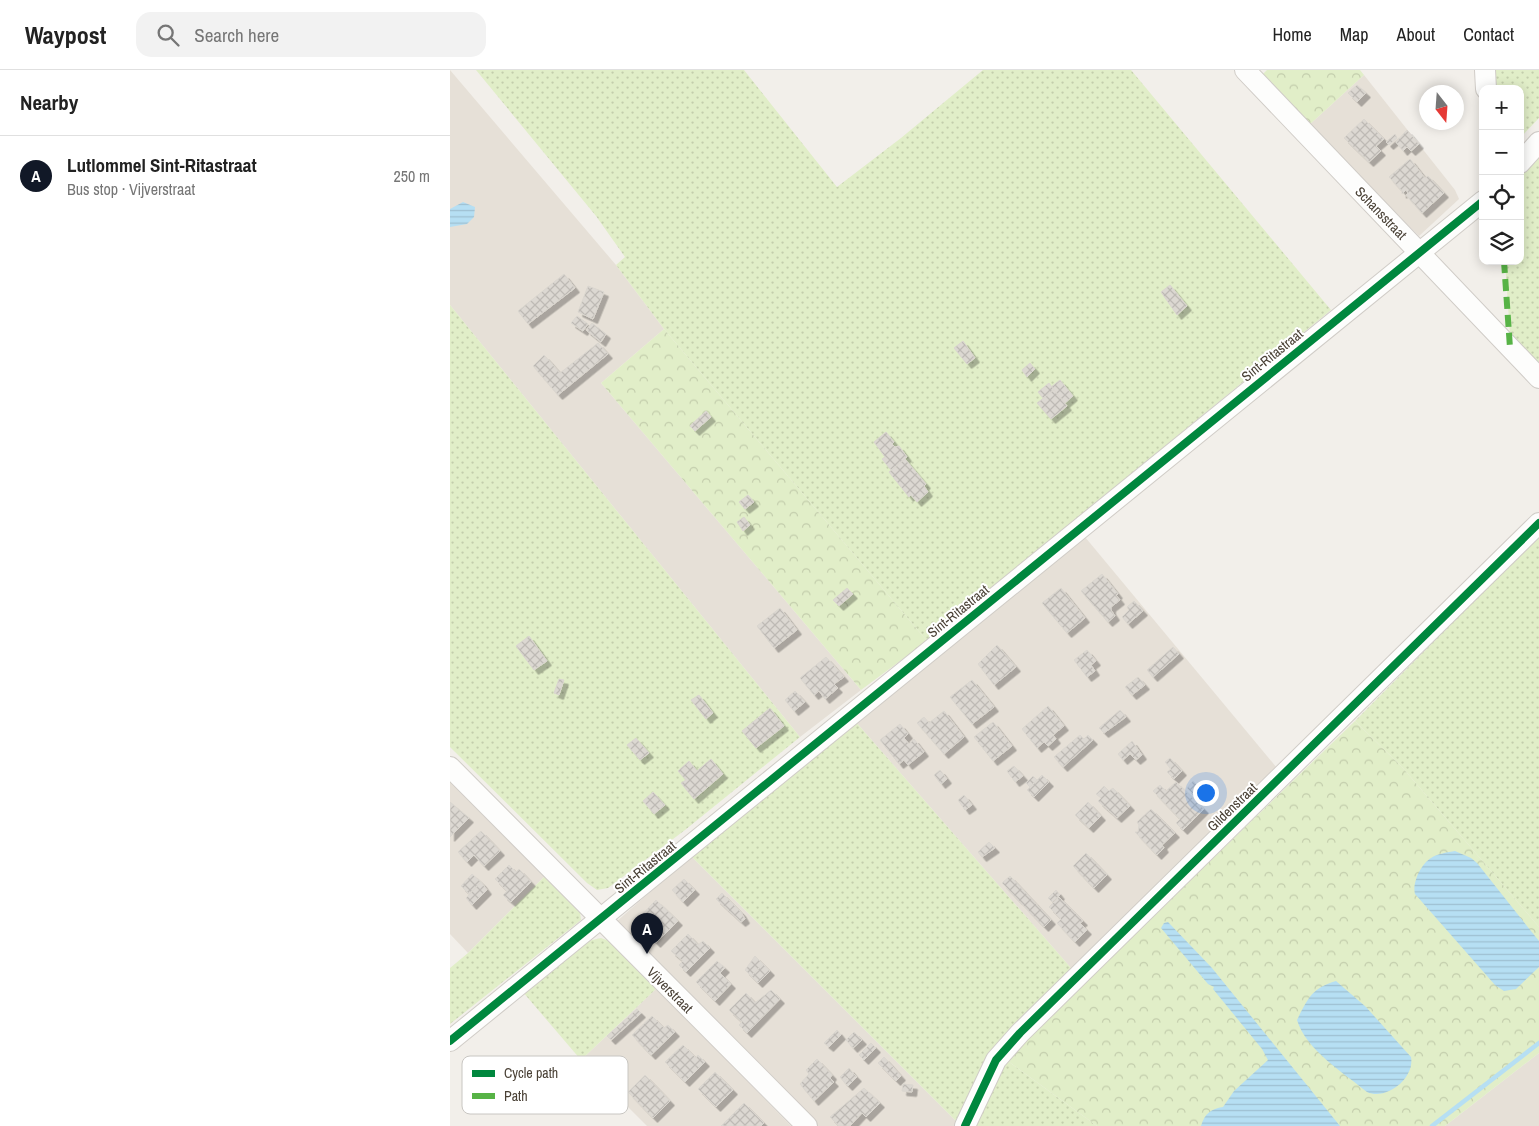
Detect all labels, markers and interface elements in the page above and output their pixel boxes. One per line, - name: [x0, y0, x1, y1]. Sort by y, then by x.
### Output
- search box: [136, 12, 486, 57]
- text: Waypost: [25, 19, 106, 51]
- icon: search: [154, 21, 182, 49]
- text: Search here: [194, 22, 279, 48]
- text: Home: [1272, 22, 1312, 47]
- text: Map: [1340, 22, 1369, 47]
- text: About: [1397, 22, 1435, 47]
- text: Contact: [1463, 22, 1514, 47]
- north arrow: [1419, 85, 1464, 130]
- map controls: [1479, 85, 1524, 265]
- button: +: [1479, 85, 1524, 130]
- text: Nearby: [20, 88, 78, 117]
- button: −: [1479, 130, 1524, 175]
- text: Lutlommel Sint-Ritastraat: [67, 152, 257, 178]
- text: A: [31, 165, 41, 187]
- text: 250 m: [394, 165, 430, 187]
- button: locate: [1479, 175, 1524, 220]
- text: Bus stop · Vijverstraat: [67, 178, 195, 200]
- street label: Schansstraat: [1351, 183, 1411, 243]
- button: layers: [1479, 220, 1524, 265]
- street label: Sint-Ritastraat: [1238, 325, 1306, 385]
- street label: Sint-Ritastraat: [924, 581, 992, 641]
- street label: Gildenstraat: [1203, 779, 1261, 835]
- your location: [1193, 780, 1219, 806]
- street label: Sint-Ritastraat: [611, 837, 679, 897]
- pin: A: [631, 913, 663, 954]
- street label: Vijverstraat: [643, 963, 697, 1017]
- legend: [462, 1056, 628, 1114]
- text: Cycle path: [504, 1064, 558, 1082]
- text: Path: [504, 1087, 528, 1105]

